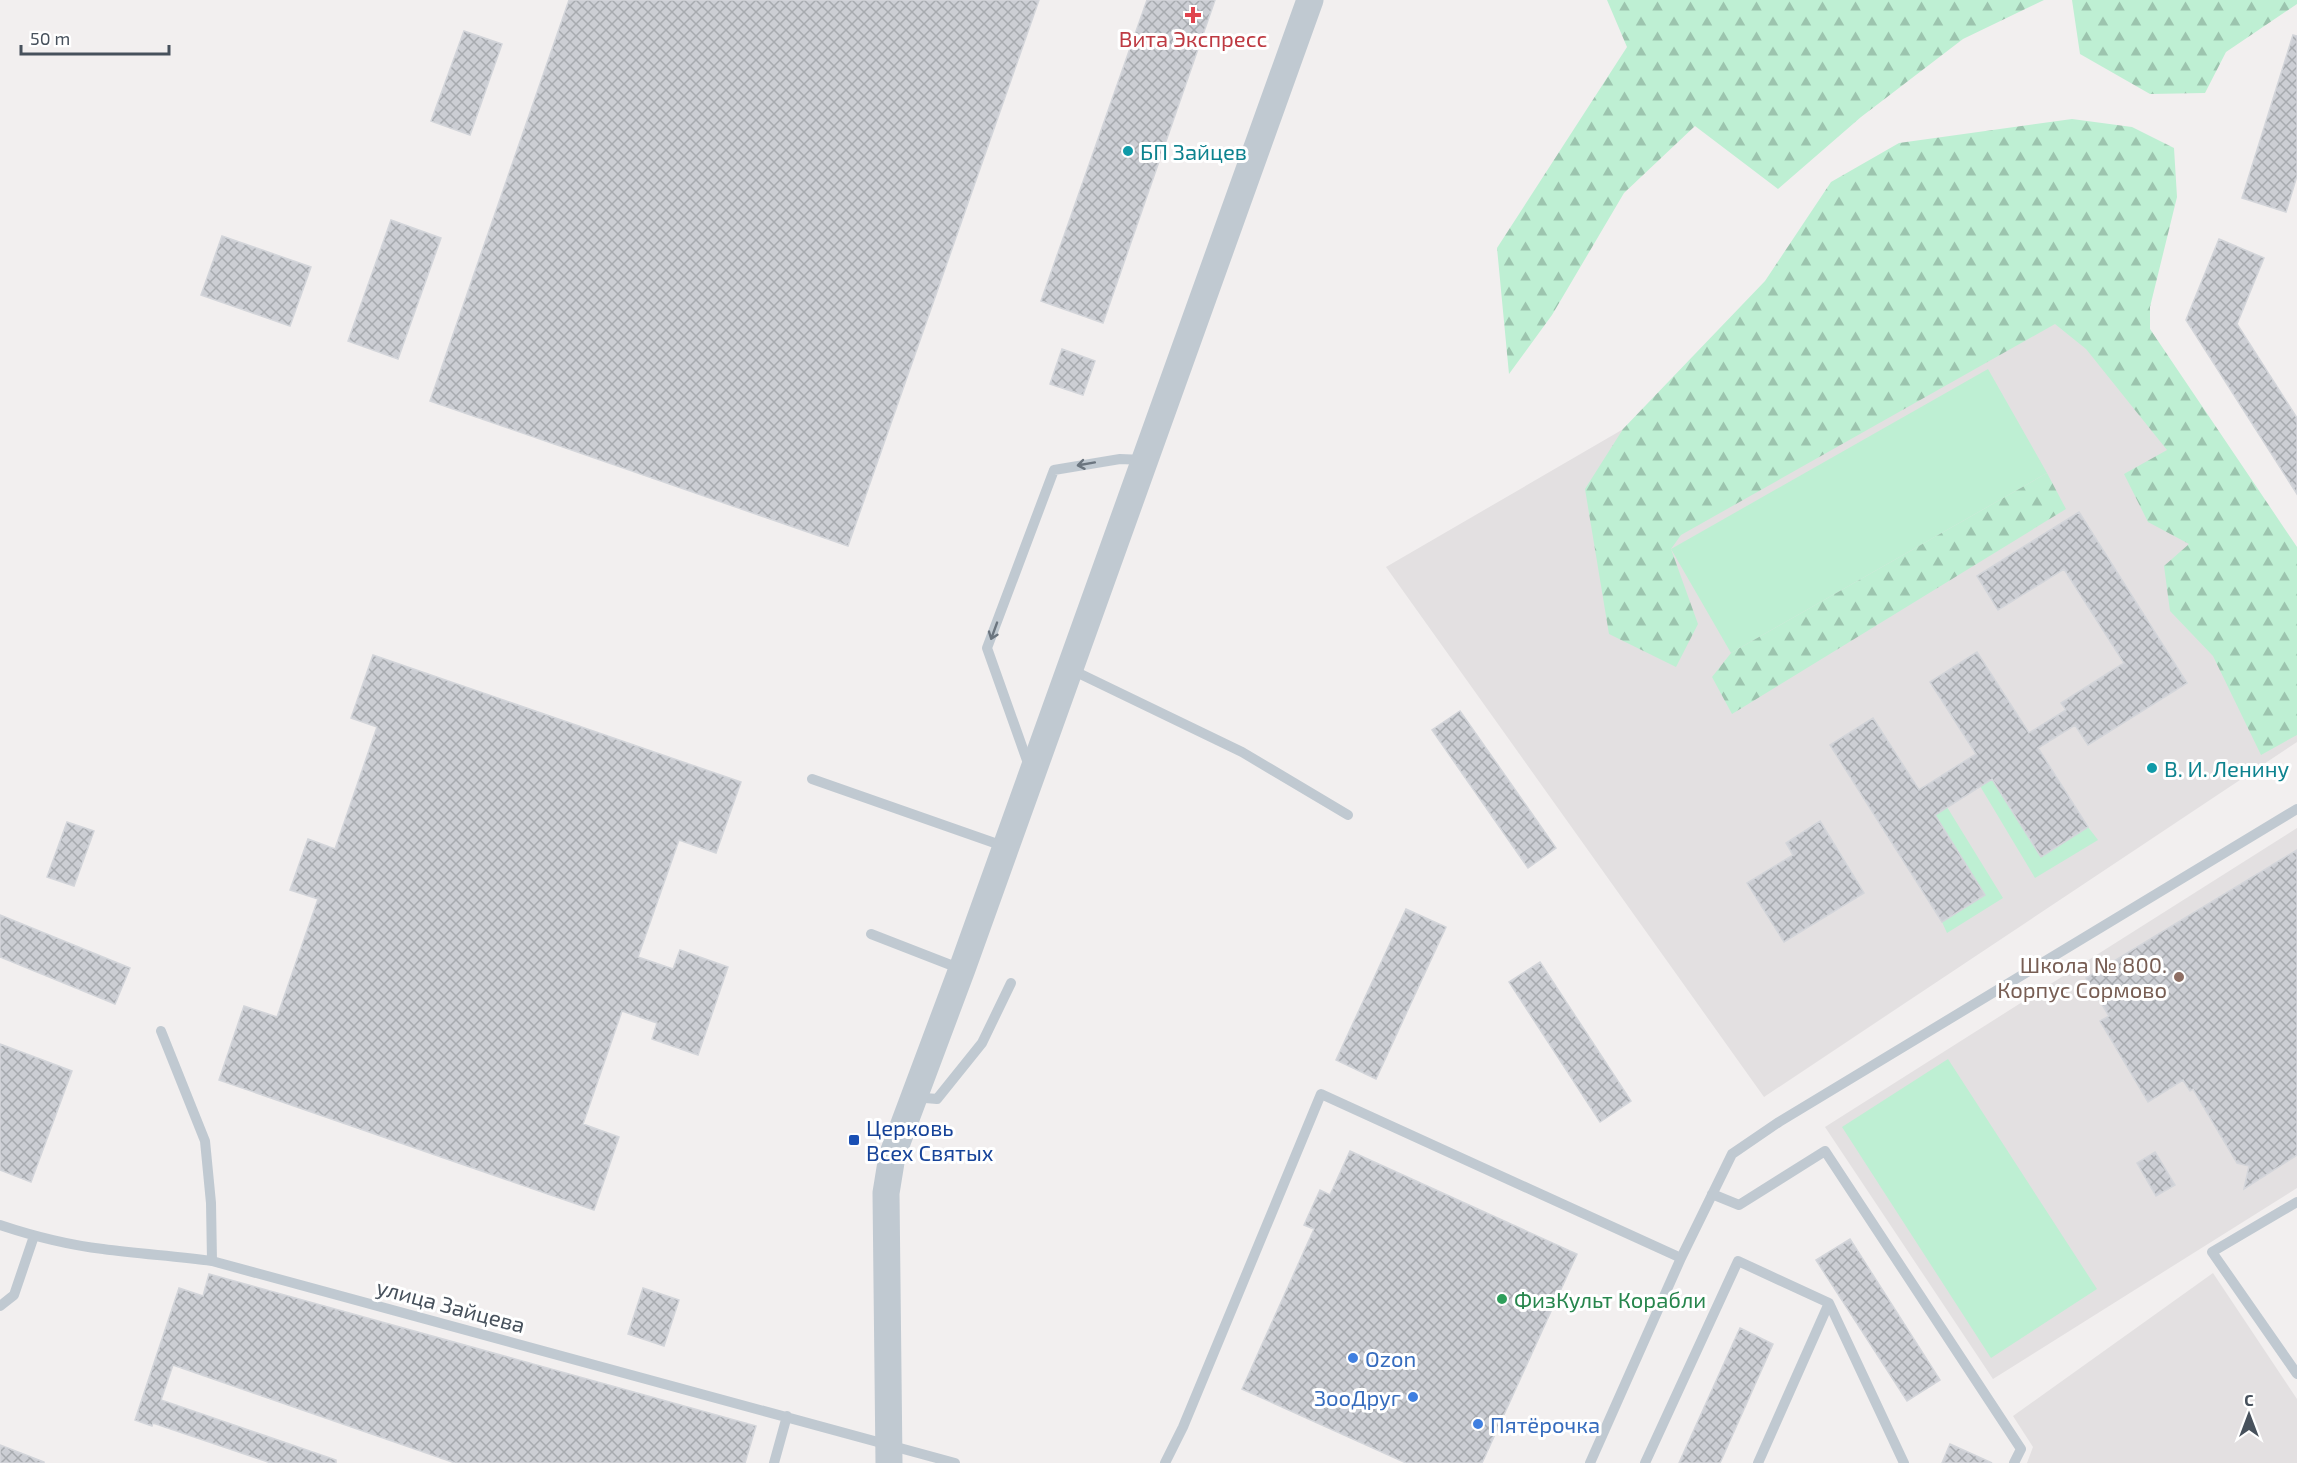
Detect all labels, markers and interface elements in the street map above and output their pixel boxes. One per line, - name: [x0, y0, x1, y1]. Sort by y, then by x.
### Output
- marker: Вита Экспресс: [1186, 8, 1200, 22]
- scale bar: [21, 18, 170, 56]
- place label: Вита Экспресс: [1119, 25, 1267, 51]
- text: 50 m: [30, 27, 70, 49]
- place label: БП Зайцев: [1140, 138, 1247, 164]
- marker: БП Зайцев: [1121, 144, 1135, 158]
- one-way arrow: [1076, 459, 1096, 470]
- one-way arrow: [987, 621, 998, 640]
- place label: В. И. Ленину: [2164, 755, 2289, 782]
- marker: В. И. Ленину: [2145, 761, 2159, 775]
- place label: Школа № 800. Корпус Сормово: [1997, 951, 2167, 1003]
- marker: Школа № 800. Корпус Сормово: [2172, 970, 2186, 984]
- place label: Церковь Всех Святых: [866, 1114, 994, 1165]
- marker: Церковь Всех Святых: [847, 1133, 861, 1147]
- street label: улица Зайцева: [374, 1273, 528, 1338]
- place label: ФизКульт Корабли: [1514, 1286, 1706, 1313]
- marker: ФизКульт Корабли: [1495, 1292, 1509, 1306]
- place label: Ozon: [1365, 1345, 1416, 1371]
- marker: Ozon: [1346, 1351, 1360, 1365]
- place label: ЗооДруг: [1314, 1384, 1401, 1411]
- north arrow: [2219, 1385, 2279, 1445]
- marker: ЗооДруг: [1406, 1390, 1420, 1404]
- text: С: [2244, 1390, 2254, 1409]
- place label: Пятёрочка: [1490, 1411, 1600, 1437]
- marker: Пятёрочка: [1471, 1417, 1485, 1431]

